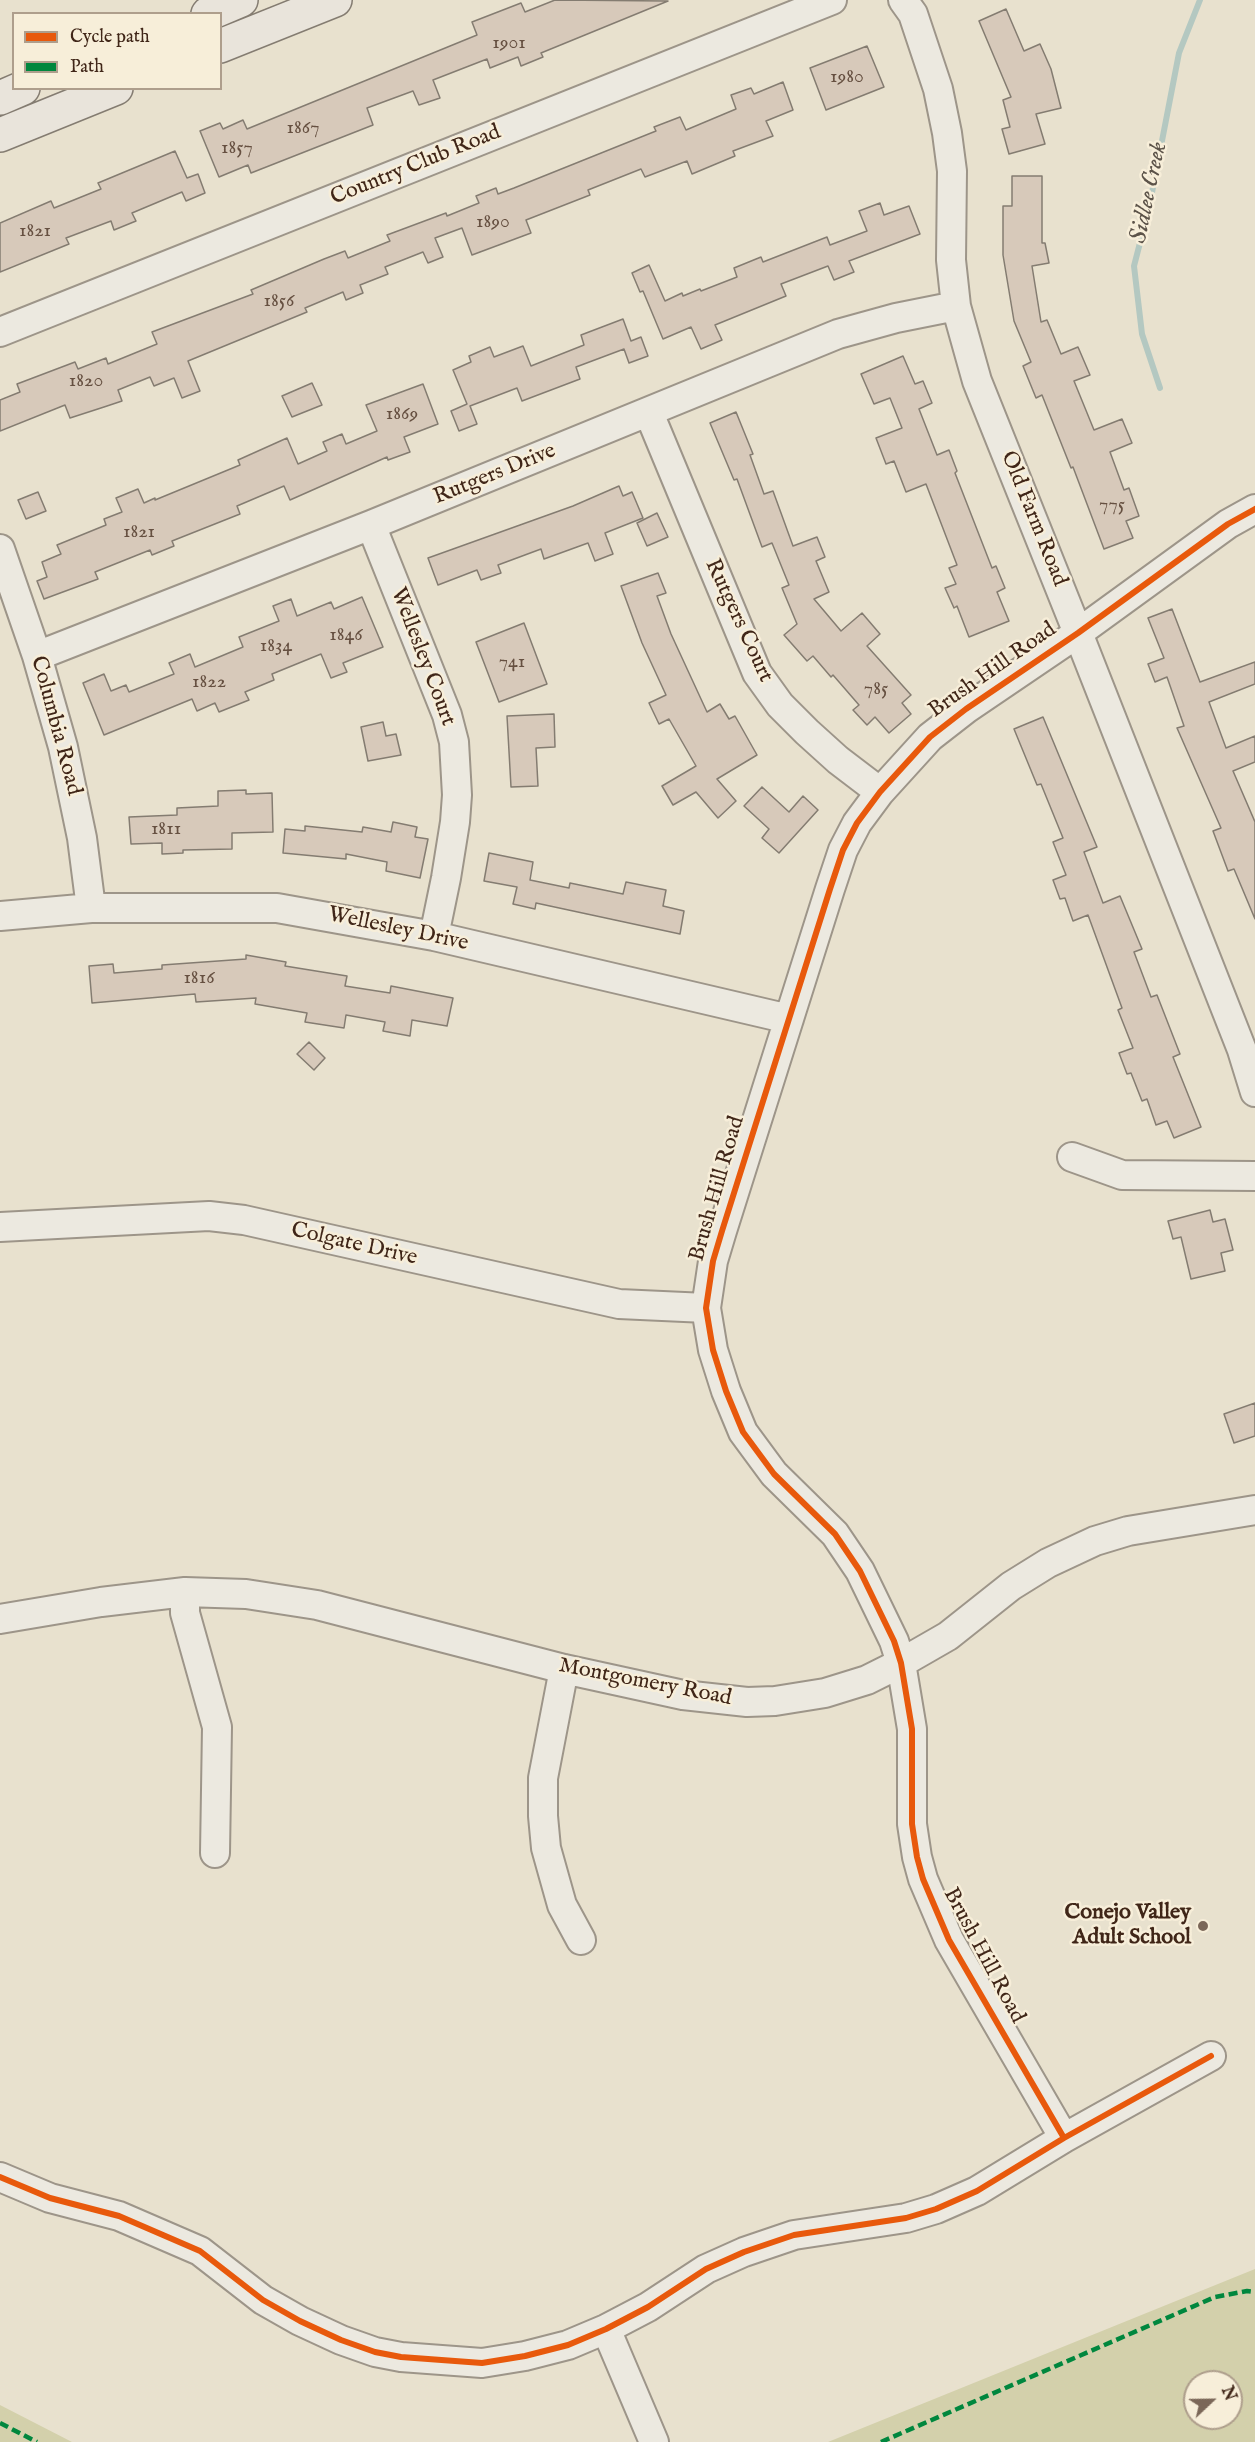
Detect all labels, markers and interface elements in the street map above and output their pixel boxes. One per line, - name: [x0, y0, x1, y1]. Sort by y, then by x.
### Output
- legend: [12, 12, 222, 90]
- text: Cycle path: [70, 26, 150, 49]
- house number: 1901: [492, 32, 526, 56]
- text: Path: [70, 56, 104, 79]
- house number: 1980: [830, 66, 864, 90]
- house number: 1867: [286, 117, 320, 141]
- street label: Country Club Road: [327, 120, 505, 212]
- house number: 1857: [221, 137, 253, 161]
- water label: Sidlee Creek: [1125, 140, 1175, 246]
- house number: 1890: [476, 211, 510, 235]
- house number: 1821: [19, 220, 51, 244]
- house number: 1856: [264, 290, 294, 314]
- house number: 1820: [69, 370, 103, 394]
- house number: 1869: [386, 403, 418, 427]
- street label: Rutgers Drive: [430, 439, 560, 511]
- street label: Old Farm Road: [994, 448, 1072, 590]
- house number: 775: [1099, 494, 1125, 518]
- house number: 1821: [123, 521, 155, 545]
- street label: Rutgers Court: [698, 555, 778, 687]
- street label: Wellesley Court: [384, 584, 460, 730]
- street label: Brush Hill Road: [924, 617, 1062, 725]
- house number: 1846: [329, 624, 363, 648]
- house number: 1834: [260, 635, 292, 659]
- house number: 741: [499, 651, 525, 675]
- street label: Columbia Road: [24, 653, 86, 799]
- house number: 1822: [192, 671, 226, 695]
- house number: 785: [864, 678, 888, 702]
- house number: 1811: [151, 818, 181, 842]
- street label: Wellesley Drive: [325, 902, 471, 958]
- house number: 1816: [183, 967, 215, 991]
- street label: Brush Hill Road: [685, 1113, 751, 1265]
- street label: Colgate Drive: [288, 1218, 420, 1272]
- street label: Montgomery Road: [556, 1653, 734, 1713]
- street label: Brush Hill Road: [936, 1884, 1030, 2028]
- place label: Conejo Valley Adult School: [1064, 1900, 1191, 1952]
- marker: Conejo Valley Adult School: [1196, 1919, 1210, 1933]
- north arrow: [1183, 2370, 1243, 2430]
- text: N: [1216, 2384, 1240, 2404]

